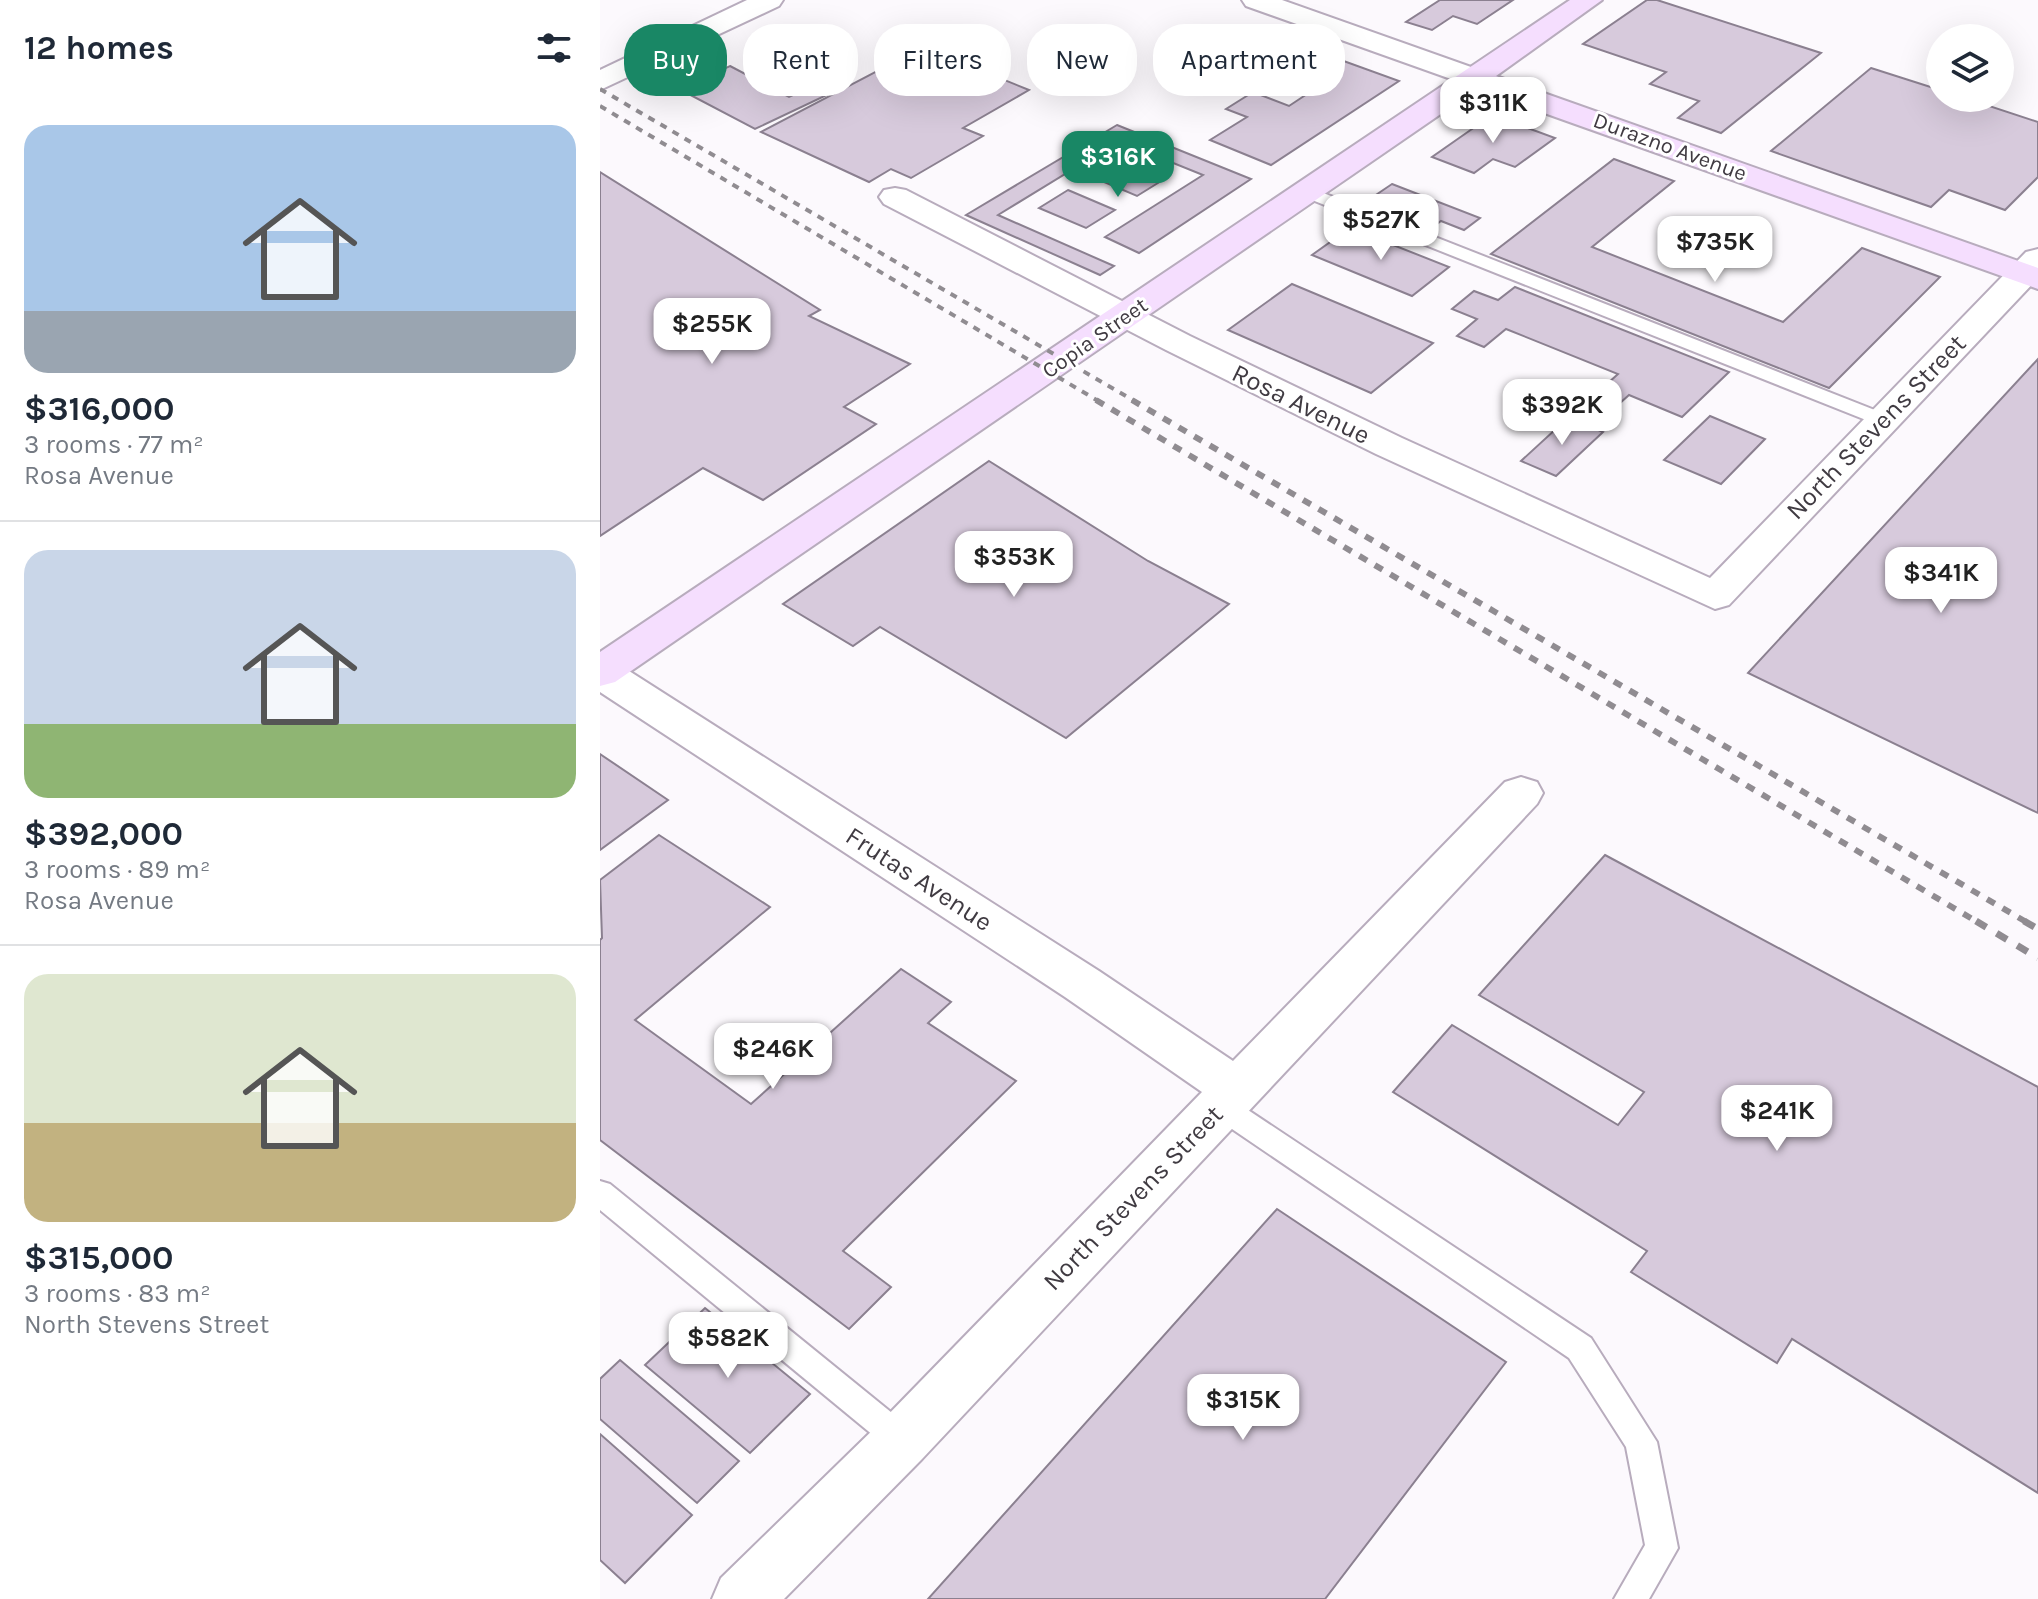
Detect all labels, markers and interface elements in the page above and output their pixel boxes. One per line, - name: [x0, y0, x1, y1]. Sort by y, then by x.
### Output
- chip: Buy: [624, 24, 727, 96]
- chip: Rent: [743, 24, 858, 96]
- chip: Filters: [874, 24, 1011, 96]
- chip: New: [1027, 24, 1137, 96]
- chip: Apartment: [1153, 24, 1345, 96]
- map controls: [1926, 24, 2014, 112]
- button: layers: [1926, 24, 2014, 112]
- icon: filters: [532, 26, 576, 70]
- text: 12 homes: [24, 28, 174, 68]
- pin: $311K: [1437, 77, 1549, 145]
- text: $311K: [1458, 87, 1528, 118]
- street label: Durazno Avenue: [1590, 107, 1750, 187]
- pin: $316K: [1062, 131, 1174, 199]
- text: $316K: [1080, 141, 1156, 172]
- icon: home: [228, 177, 372, 321]
- pin: $527K: [1325, 194, 1437, 262]
- text: $527K: [1342, 204, 1420, 235]
- pin: $735K: [1659, 216, 1771, 284]
- text: $735K: [1675, 226, 1755, 257]
- street label: Copia Street: [1037, 292, 1153, 384]
- pin: $255K: [656, 298, 768, 366]
- text: $255K: [672, 308, 752, 339]
- street label: North Stevens Street: [1780, 328, 1972, 526]
- street label: Rosa Avenue: [1227, 357, 1375, 451]
- pin: $392K: [1506, 379, 1618, 447]
- text: $316,000: [24, 389, 174, 429]
- text: $392K: [1521, 389, 1603, 420]
- text: 3 rooms · 77 m²: [24, 429, 204, 460]
- text: Rosa Avenue: [24, 460, 174, 491]
- pin: $353K: [958, 531, 1070, 599]
- text: $353K: [973, 541, 1055, 572]
- pin: $341K: [1885, 547, 1997, 615]
- text: $341K: [1903, 557, 1979, 588]
- icon: home: [228, 602, 372, 746]
- text: $392,000: [24, 814, 183, 854]
- street label: Frutas Avenue: [840, 820, 998, 938]
- text: 3 rooms · 89 m²: [24, 854, 210, 885]
- text: Rosa Avenue: [24, 885, 174, 916]
- pin: $246K: [717, 1023, 829, 1091]
- icon: home: [228, 1026, 372, 1170]
- text: $246K: [732, 1033, 814, 1064]
- pin: $241K: [1721, 1085, 1833, 1153]
- text: $241K: [1739, 1095, 1815, 1126]
- street label: North Stevens Street: [1037, 1099, 1229, 1297]
- text: $315,000: [24, 1238, 174, 1278]
- text: 3 rooms · 83 m²: [24, 1278, 211, 1309]
- text: North Stevens Street: [24, 1309, 269, 1340]
- pin: $582K: [672, 1312, 784, 1380]
- text: $582K: [687, 1322, 769, 1353]
- pin: $315K: [1187, 1374, 1299, 1442]
- text: $315K: [1205, 1384, 1281, 1415]

